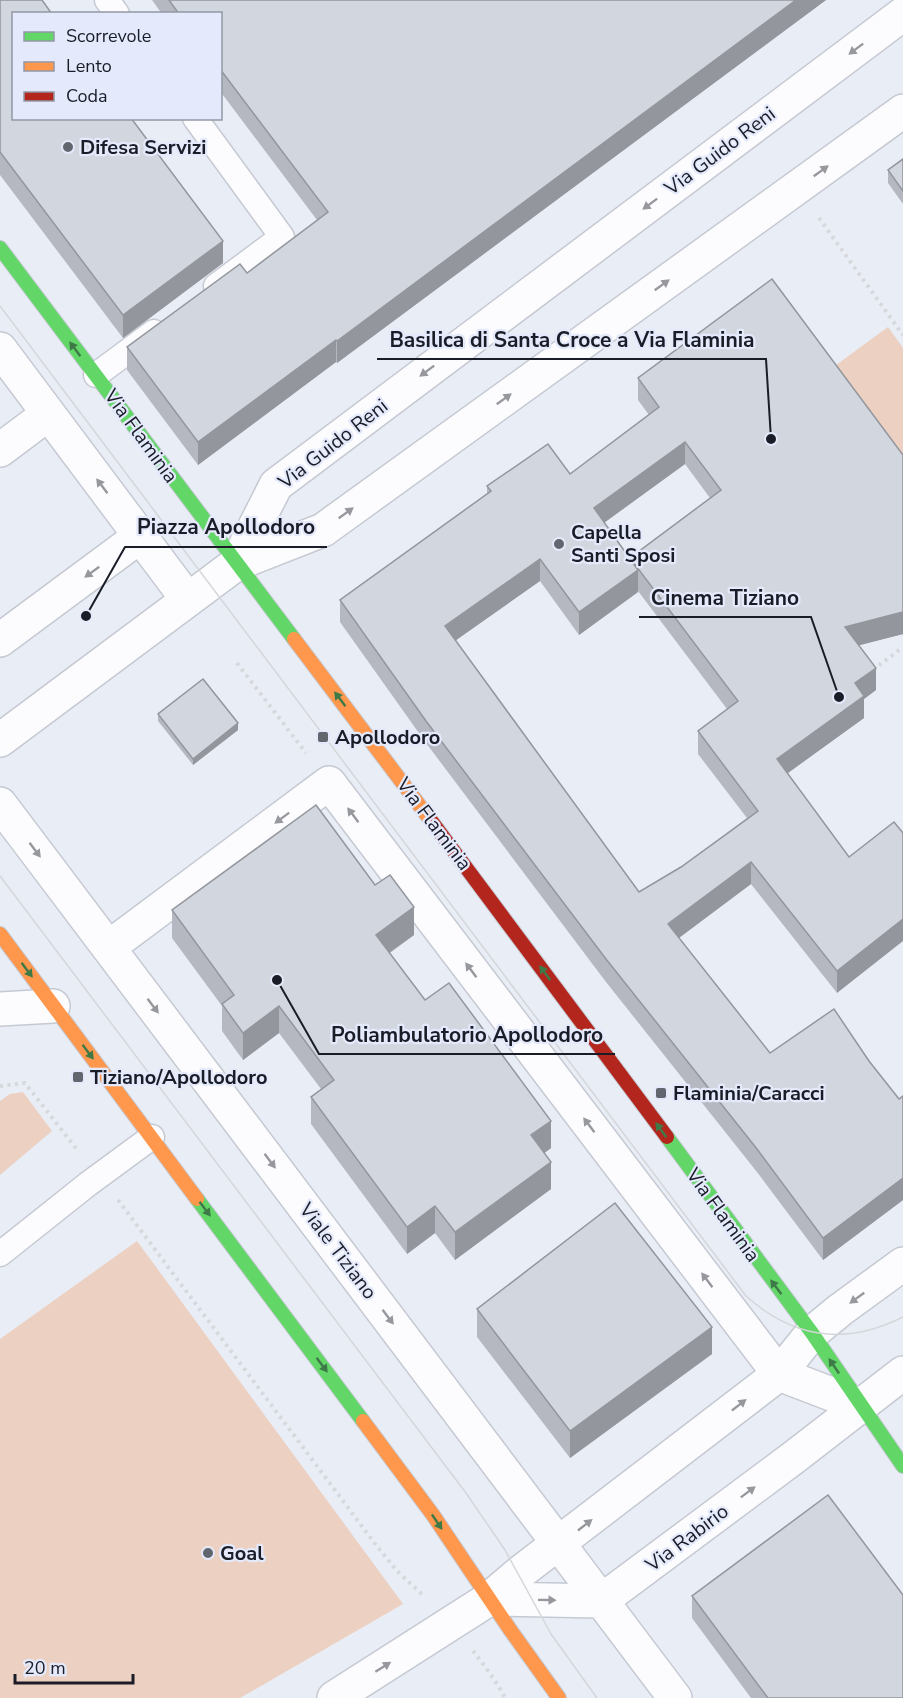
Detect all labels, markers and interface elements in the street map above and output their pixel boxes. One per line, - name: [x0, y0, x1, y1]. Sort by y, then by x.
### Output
- legend: [12, 12, 222, 120]
- text: Scorrevole: [66, 24, 151, 48]
- one-way arrow: [849, 43, 865, 55]
- text: Lento: [66, 54, 112, 78]
- text: Coda: [66, 84, 108, 108]
- street label: Via Guido Reni: [658, 100, 781, 202]
- place label: Difesa Servizi: [80, 134, 206, 161]
- marker: Difesa Servizi: [61, 140, 75, 154]
- one-way arrow: [812, 165, 828, 177]
- one-way arrow: [642, 198, 658, 210]
- one-way arrow: [654, 279, 670, 291]
- callout: Basilica di Santa Croce a Via Flaminia: [377, 320, 766, 359]
- text: Basilica di Santa Croce a Via Flaminia: [389, 326, 755, 354]
- one-way arrow: [70, 341, 82, 356]
- one-way arrow: [419, 365, 434, 377]
- street label: Via Flaminia: [97, 383, 184, 488]
- street label: Via Guido Reni: [272, 393, 393, 496]
- one-way arrow: [496, 393, 512, 405]
- one-way arrow: [96, 479, 108, 495]
- one-way arrow: [338, 507, 354, 519]
- callout: Piazza Apollodoro: [125, 508, 327, 547]
- text: Piazza Apollodoro: [137, 513, 315, 541]
- place label: Capella Santi Sposi: [571, 519, 675, 569]
- marker: Capella Santi Sposi: [552, 537, 566, 551]
- one-way arrow: [85, 566, 101, 578]
- callout: Cinema Tiziano: [639, 578, 811, 617]
- text: Cinema Tiziano: [651, 584, 799, 612]
- one-way arrow: [334, 692, 346, 708]
- place label: Apollodoro: [335, 724, 440, 751]
- marker: Apollodoro: [316, 730, 330, 744]
- street label: Via Flaminia: [390, 771, 478, 876]
- one-way arrow: [347, 807, 359, 823]
- one-way arrow: [274, 811, 289, 823]
- one-way arrow: [29, 843, 41, 858]
- one-way arrow: [465, 962, 477, 978]
- one-way arrow: [20, 963, 32, 978]
- one-way arrow: [539, 966, 551, 982]
- one-way arrow: [147, 997, 159, 1013]
- callout: Poliambulatorio Apollodoro: [319, 1015, 615, 1054]
- text: Poliambulatorio Apollodoro: [331, 1021, 603, 1049]
- one-way arrow: [82, 1045, 94, 1060]
- place label: Tiziano/Apollodoro: [90, 1064, 267, 1091]
- marker: Tiziano/Apollodoro: [71, 1070, 85, 1084]
- place label: Flaminia/Caracci: [673, 1080, 825, 1107]
- marker: Flaminia/Caracci: [654, 1086, 668, 1100]
- one-way arrow: [584, 1117, 596, 1132]
- one-way arrow: [655, 1123, 667, 1138]
- one-way arrow: [264, 1154, 276, 1169]
- street label: Via Flaminia: [679, 1162, 766, 1267]
- street label: Viale Tiziano: [292, 1196, 383, 1305]
- one-way arrow: [199, 1201, 211, 1216]
- one-way arrow: [701, 1272, 714, 1288]
- one-way arrow: [771, 1280, 783, 1295]
- one-way arrow: [849, 1292, 865, 1304]
- one-way arrow: [381, 1310, 393, 1325]
- one-way arrow: [315, 1358, 327, 1373]
- one-way arrow: [829, 1358, 840, 1374]
- one-way arrow: [731, 1399, 747, 1412]
- one-way arrow: [740, 1486, 756, 1498]
- street label: Via Rabirio: [639, 1498, 734, 1579]
- one-way arrow: [431, 1514, 442, 1530]
- one-way arrow: [577, 1519, 592, 1531]
- place label: Goal: [220, 1540, 264, 1567]
- marker: Goal: [201, 1546, 215, 1560]
- one-way arrow: [538, 1595, 557, 1605]
- scale bar: [15, 1647, 134, 1685]
- text: 20 m: [24, 1656, 66, 1680]
- one-way arrow: [375, 1662, 391, 1673]

